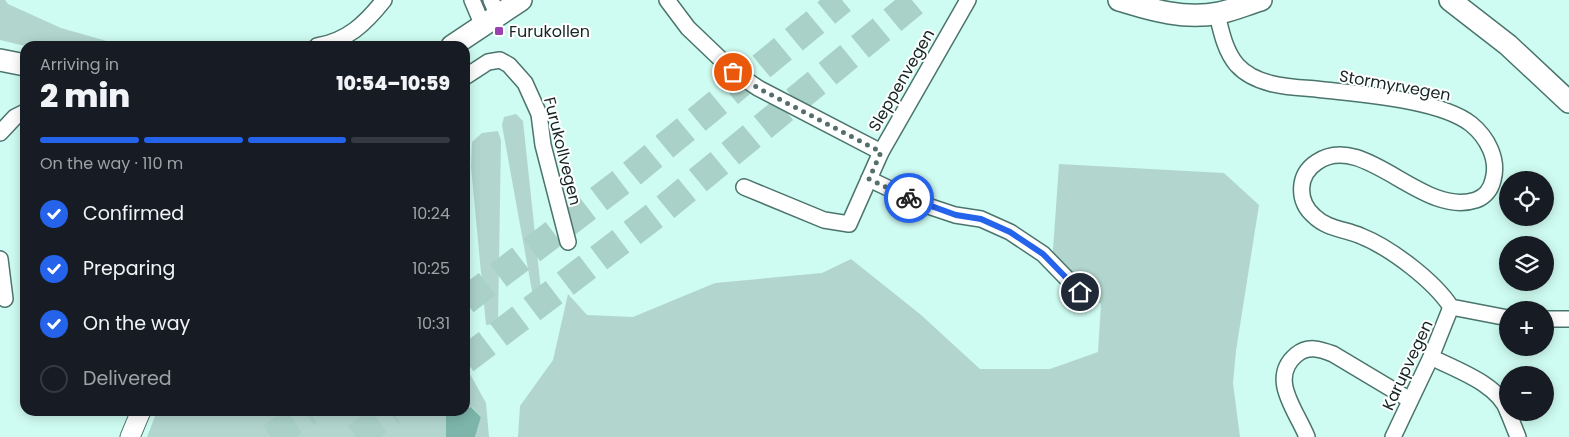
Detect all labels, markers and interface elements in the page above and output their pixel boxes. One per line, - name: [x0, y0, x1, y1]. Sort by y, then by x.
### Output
- place label: Furukollen: [509, 20, 590, 43]
- marker: Furukollen: [493, 25, 505, 37]
- street label: Sleppenvegen: [863, 25, 940, 136]
- pin: [712, 51, 754, 93]
- text: Arriving in: [40, 53, 119, 76]
- icon: bag: [719, 58, 747, 86]
- street label: Stormyrvegen: [1337, 64, 1452, 107]
- text: 10:54–10:59: [336, 70, 450, 97]
- text: 2 min: [40, 73, 130, 118]
- street label: Furukollvegen: [538, 95, 587, 208]
- text: On the way · 110 m: [40, 152, 183, 175]
- map controls: [1499, 171, 1554, 421]
- button: locate: [1499, 171, 1554, 226]
- courier: [884, 173, 934, 223]
- icon: bike: [895, 184, 923, 212]
- icon: check: [40, 200, 68, 228]
- text: Confirmed: [83, 200, 184, 227]
- text: 10:24: [412, 202, 450, 225]
- button: layers: [1499, 236, 1554, 291]
- icon: check: [40, 255, 68, 283]
- text: Preparing: [83, 255, 175, 282]
- text: 10:25: [412, 257, 450, 280]
- pin: [1059, 271, 1101, 313]
- icon: home: [1066, 278, 1094, 306]
- button: +: [1499, 301, 1554, 356]
- icon: check: [40, 310, 68, 338]
- text: On the way: [83, 310, 190, 337]
- text: 10:31: [417, 312, 450, 335]
- street label: Karupvegen: [1376, 316, 1438, 414]
- text: Delivered: [83, 365, 172, 392]
- button: −: [1499, 366, 1554, 421]

